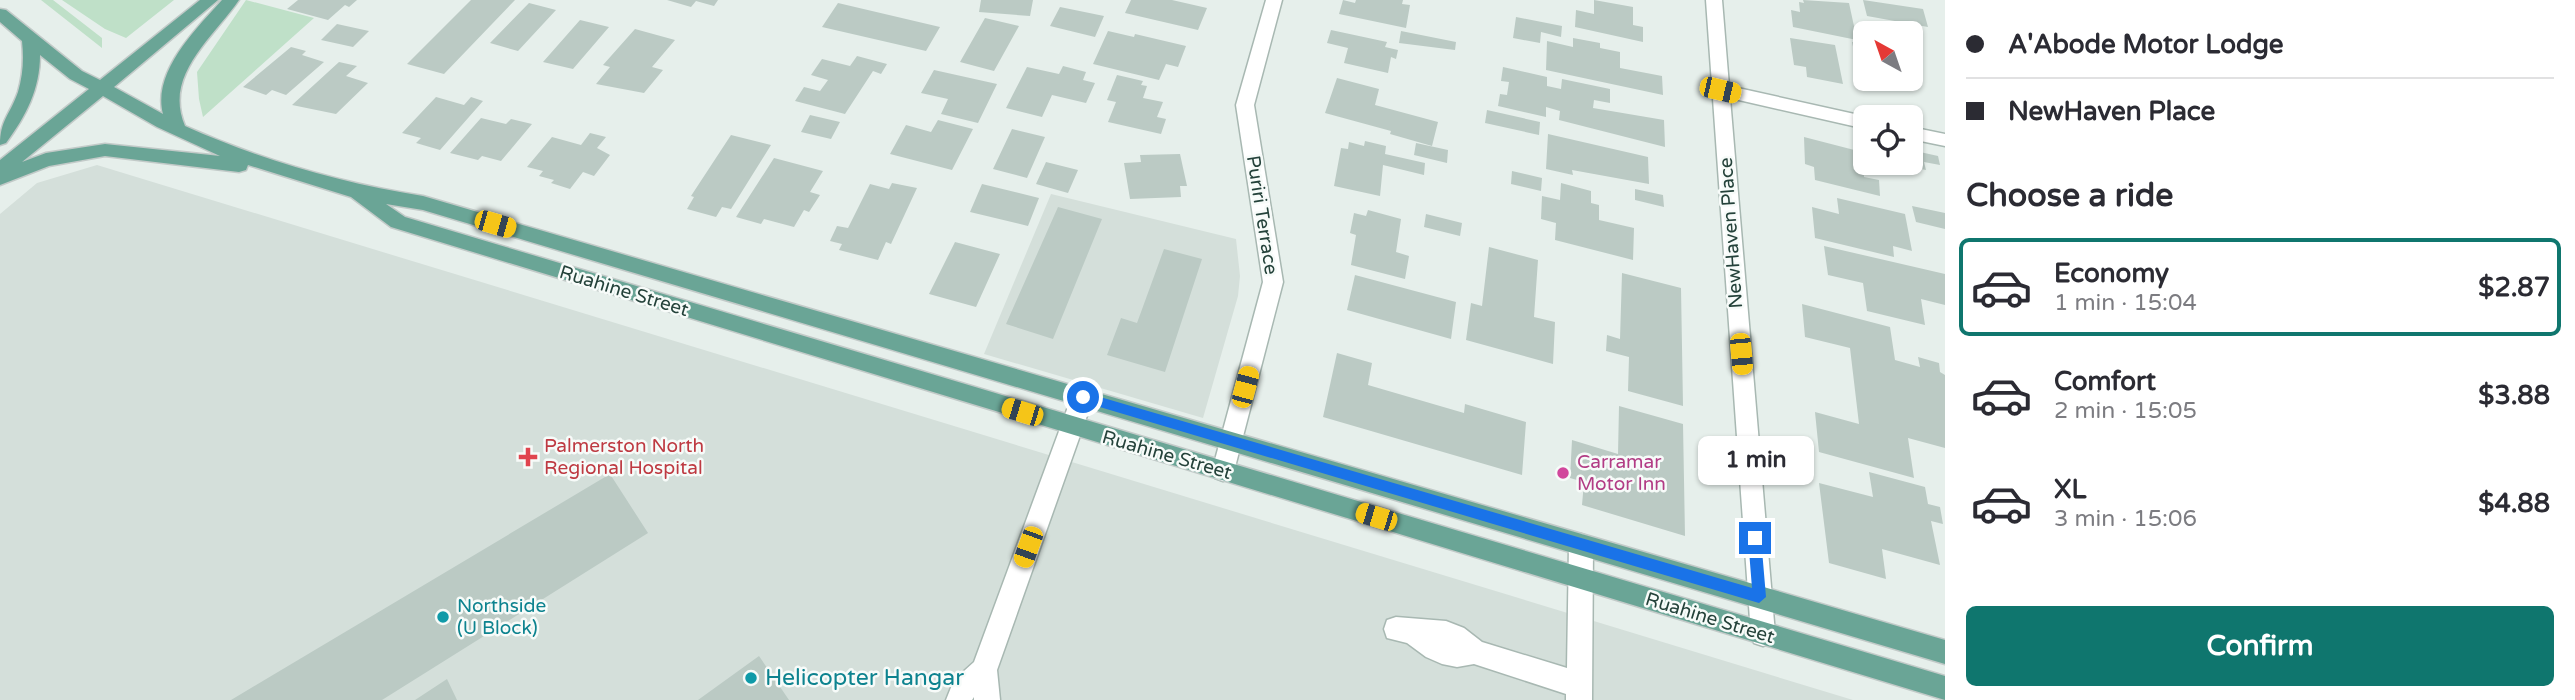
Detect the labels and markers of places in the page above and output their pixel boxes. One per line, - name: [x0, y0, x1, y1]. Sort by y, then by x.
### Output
- place label: Palmerston North Regional Hospital: [544, 435, 704, 479]
- marker: Palmerston North Regional Hospital: [518, 447, 538, 467]
- place label: Carramar Motor Inn: [1577, 451, 1666, 495]
- marker: Carramar Motor Inn: [1555, 465, 1571, 481]
- place label: Northside (U Block): [457, 595, 546, 639]
- marker: Northside (U Block): [435, 609, 451, 625]
- place label: Helicopter Hangar: [765, 664, 964, 692]
- marker: Helicopter Hangar: [743, 670, 759, 686]

